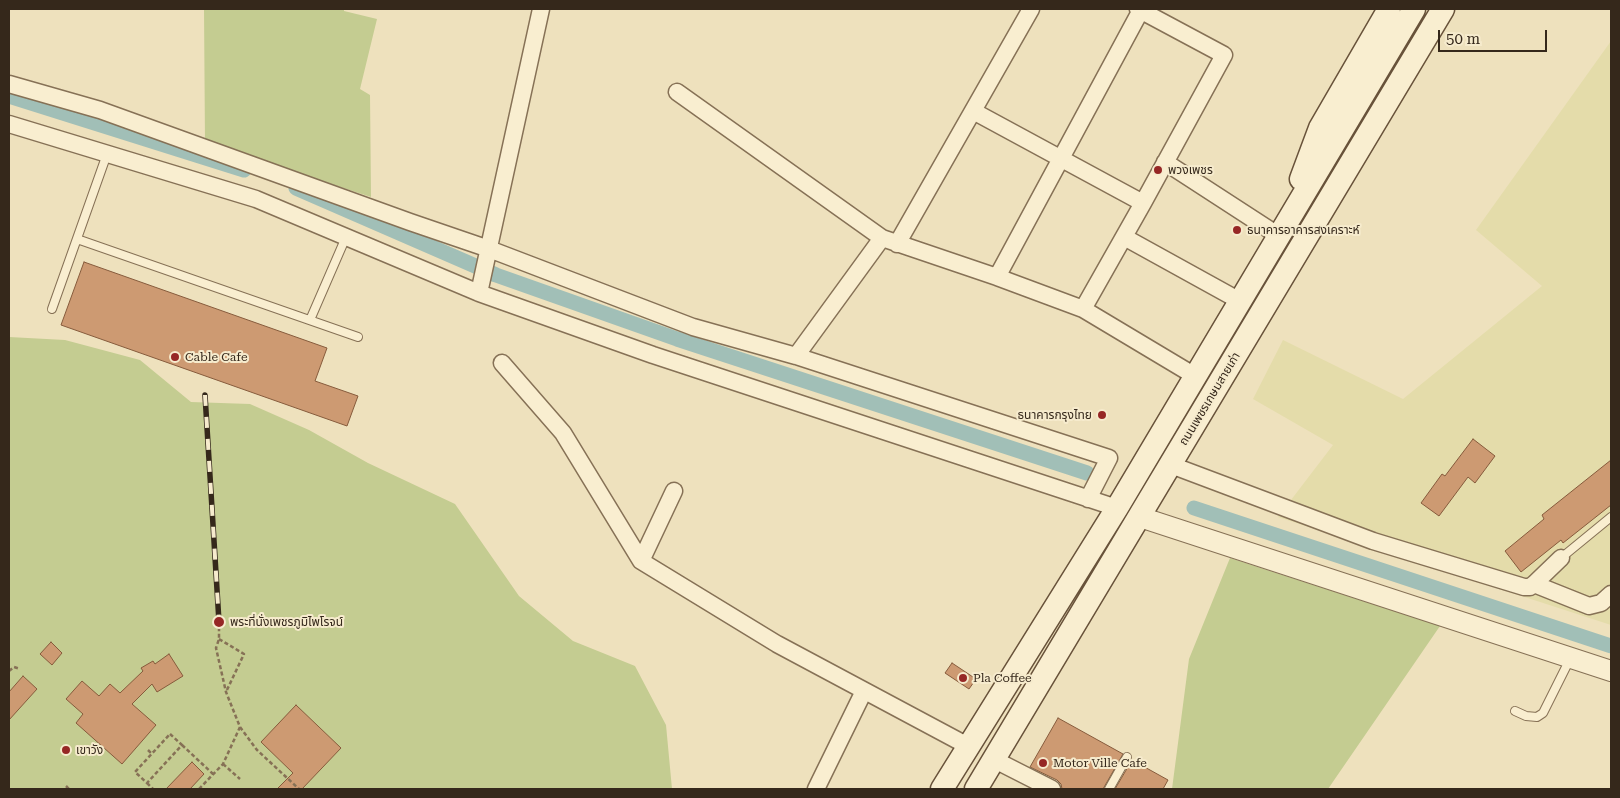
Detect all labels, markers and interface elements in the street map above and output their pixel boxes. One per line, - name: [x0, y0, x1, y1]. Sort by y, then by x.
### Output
- scale bar: [1440, 20, 1549, 52]
- text: 50 m: [1446, 30, 1480, 48]
- place label: พวงเพชร: [1168, 163, 1213, 177]
- marker: พวงเพชร: [1152, 164, 1164, 176]
- place label: ธนาคารอาคารสงเคราะห์: [1247, 223, 1360, 237]
- marker: ธนาคารอาคารสงเคราะห์: [1231, 224, 1243, 236]
- place label: Cable Cafe: [185, 350, 248, 364]
- street label: ถนนเพชรเกษมสายเก่า: [1176, 350, 1244, 448]
- marker: Cable Cafe: [169, 351, 181, 363]
- place label: ธนาคารกรุงไทย: [1018, 408, 1092, 422]
- marker: ธนาคารกรุงไทย: [1096, 409, 1108, 421]
- marker: พระที่นั่งเพชรภูมิไพโรจน์: [212, 615, 226, 629]
- place label: พระที่นั่งเพชรภูมิไพโรจน์: [230, 615, 343, 629]
- place label: Pla Coffee: [973, 671, 1032, 685]
- marker: Pla Coffee: [957, 672, 969, 684]
- place label: เขาวัง: [76, 743, 103, 757]
- marker: เขาวัง: [60, 744, 72, 756]
- place label: Motor Ville Cafe: [1053, 756, 1147, 770]
- marker: Motor Ville Cafe: [1037, 757, 1049, 769]

